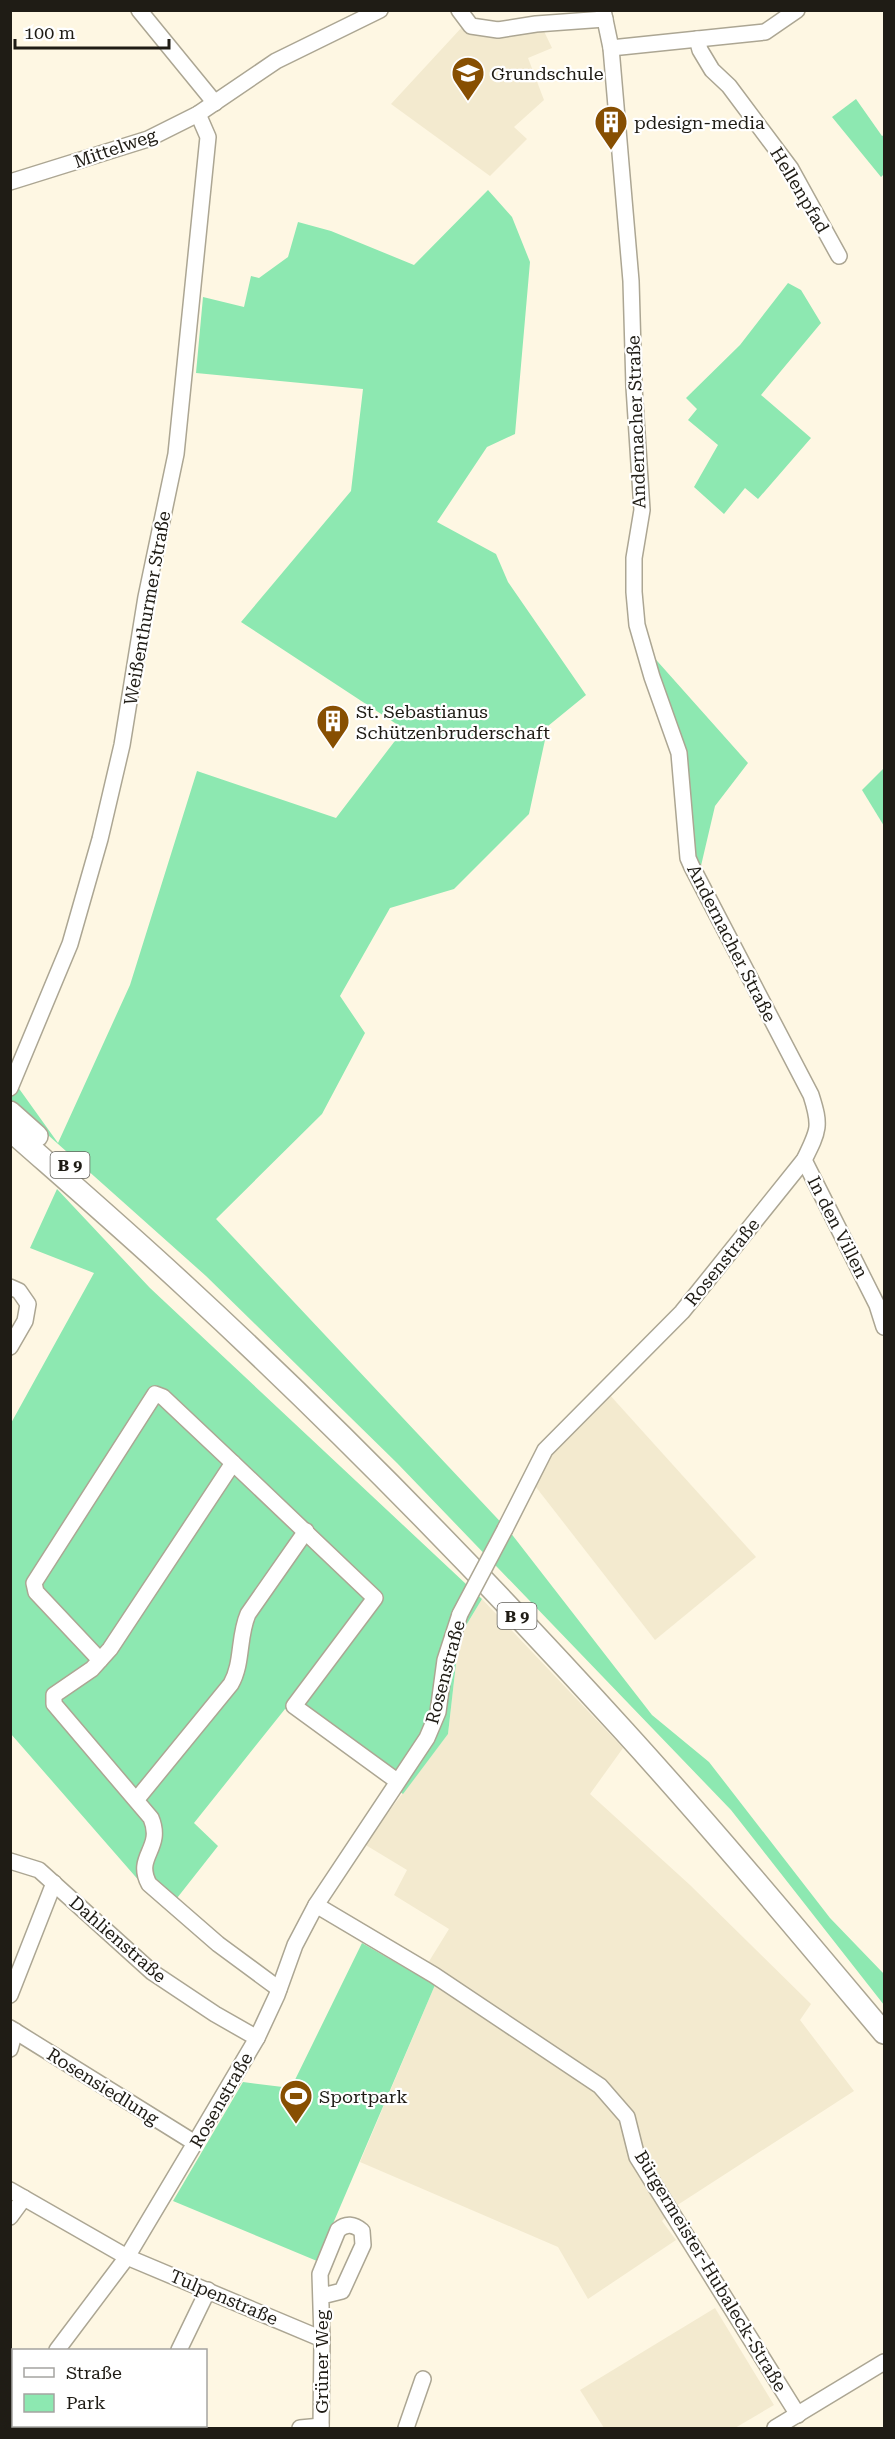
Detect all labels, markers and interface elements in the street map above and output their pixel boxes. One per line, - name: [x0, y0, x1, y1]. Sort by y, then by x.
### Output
- scale bar: [15, 12, 170, 50]
- text: 100 m: [24, 22, 75, 43]
- school or university icon: Grundschule: [450, 55, 486, 102]
- place label: Grundschule: [491, 63, 604, 84]
- building icon: pdesign-media: [593, 104, 629, 151]
- place label: pdesign-media: [634, 112, 765, 133]
- street label: Mittelweg: [71, 124, 160, 172]
- street label: Hellenpfad: [766, 143, 834, 237]
- street label: Andernacher Straße: [622, 335, 650, 509]
- street label: Weißenthurmer Straße: [120, 509, 174, 707]
- place label: St. Sebastianus Schützenbruderschaft: [356, 701, 550, 743]
- building icon: St. Sebastianus Schützenbruderschaft: [315, 703, 351, 750]
- street label: Andernacher Straße: [683, 861, 781, 1025]
- road number: B 9: [50, 1152, 90, 1178]
- street label: In den Villen: [803, 1173, 873, 1282]
- street label: Rosenstraße: [680, 1214, 764, 1310]
- road number: B 9: [498, 1603, 536, 1629]
- street label: Rosenstraße: [421, 1618, 469, 1726]
- street label: Dahlienstraße: [65, 1891, 171, 1987]
- street label: Rosensiedlung: [43, 2043, 163, 2129]
- street label: Rosenstraße: [185, 2048, 257, 2151]
- sports icon: Sportpark: [278, 2078, 314, 2125]
- place label: Sportpark: [319, 2086, 408, 2107]
- street label: Bürgermeister-Hubaleck-Straße: [631, 2147, 791, 2395]
- street label: Tulpenstraße: [167, 2265, 281, 2329]
- street label: Grüner Weg: [311, 2309, 332, 2414]
- legend: [12, 2349, 207, 2427]
- text: Straße: [66, 2362, 122, 2383]
- text: Park: [66, 2392, 106, 2413]

